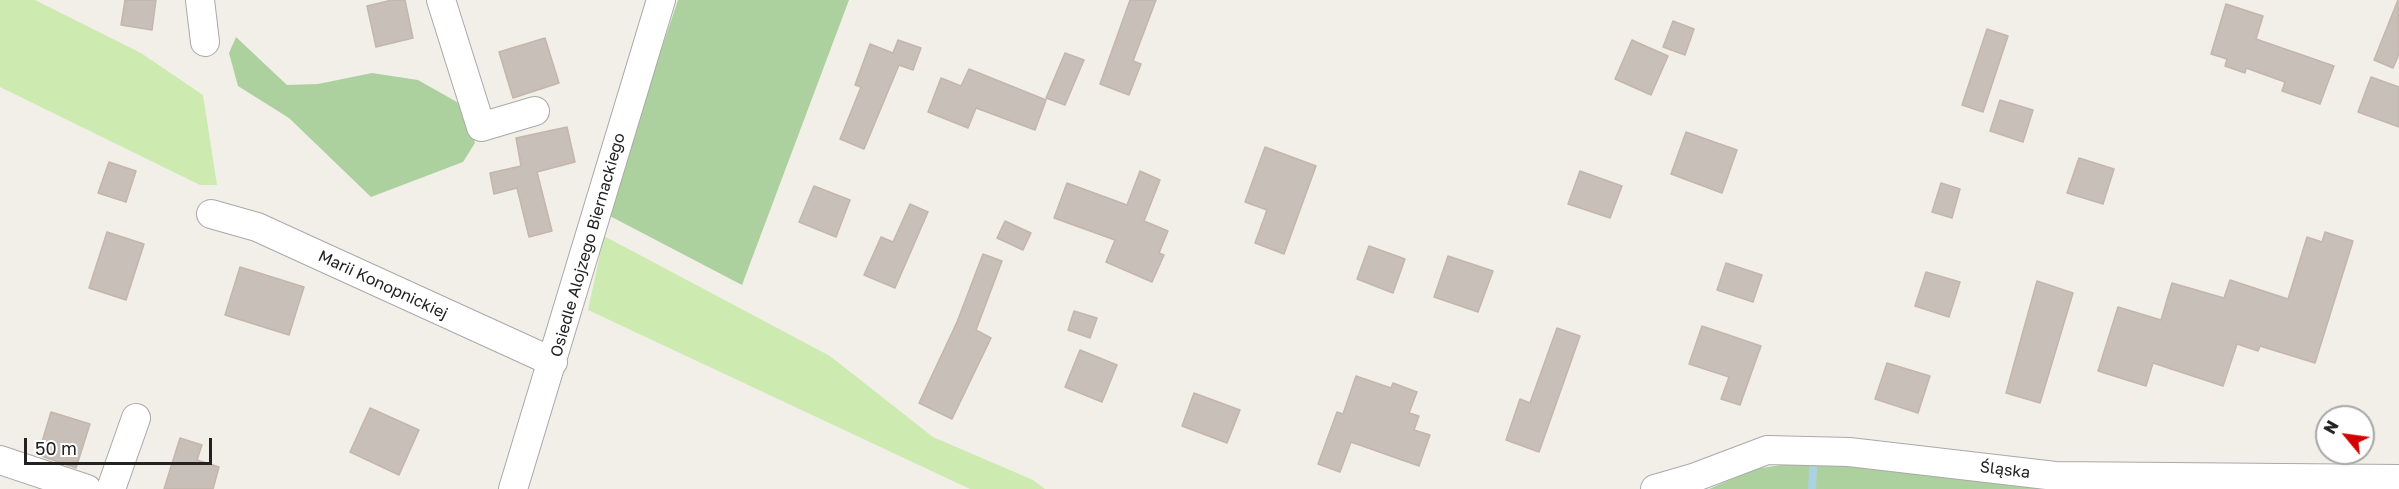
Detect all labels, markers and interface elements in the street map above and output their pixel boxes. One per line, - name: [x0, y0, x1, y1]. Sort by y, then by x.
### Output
- street label: Osiedle Alojzego Biernackiego: [547, 131, 629, 359]
- street label: Marii Konopnickiej: [315, 247, 451, 323]
- north arrow: [2315, 405, 2375, 465]
- text: N: [2319, 417, 2343, 437]
- scale bar: [27, 426, 214, 464]
- text: 50 m: [35, 437, 77, 459]
- street label: Śląska: [1979, 457, 2031, 483]

